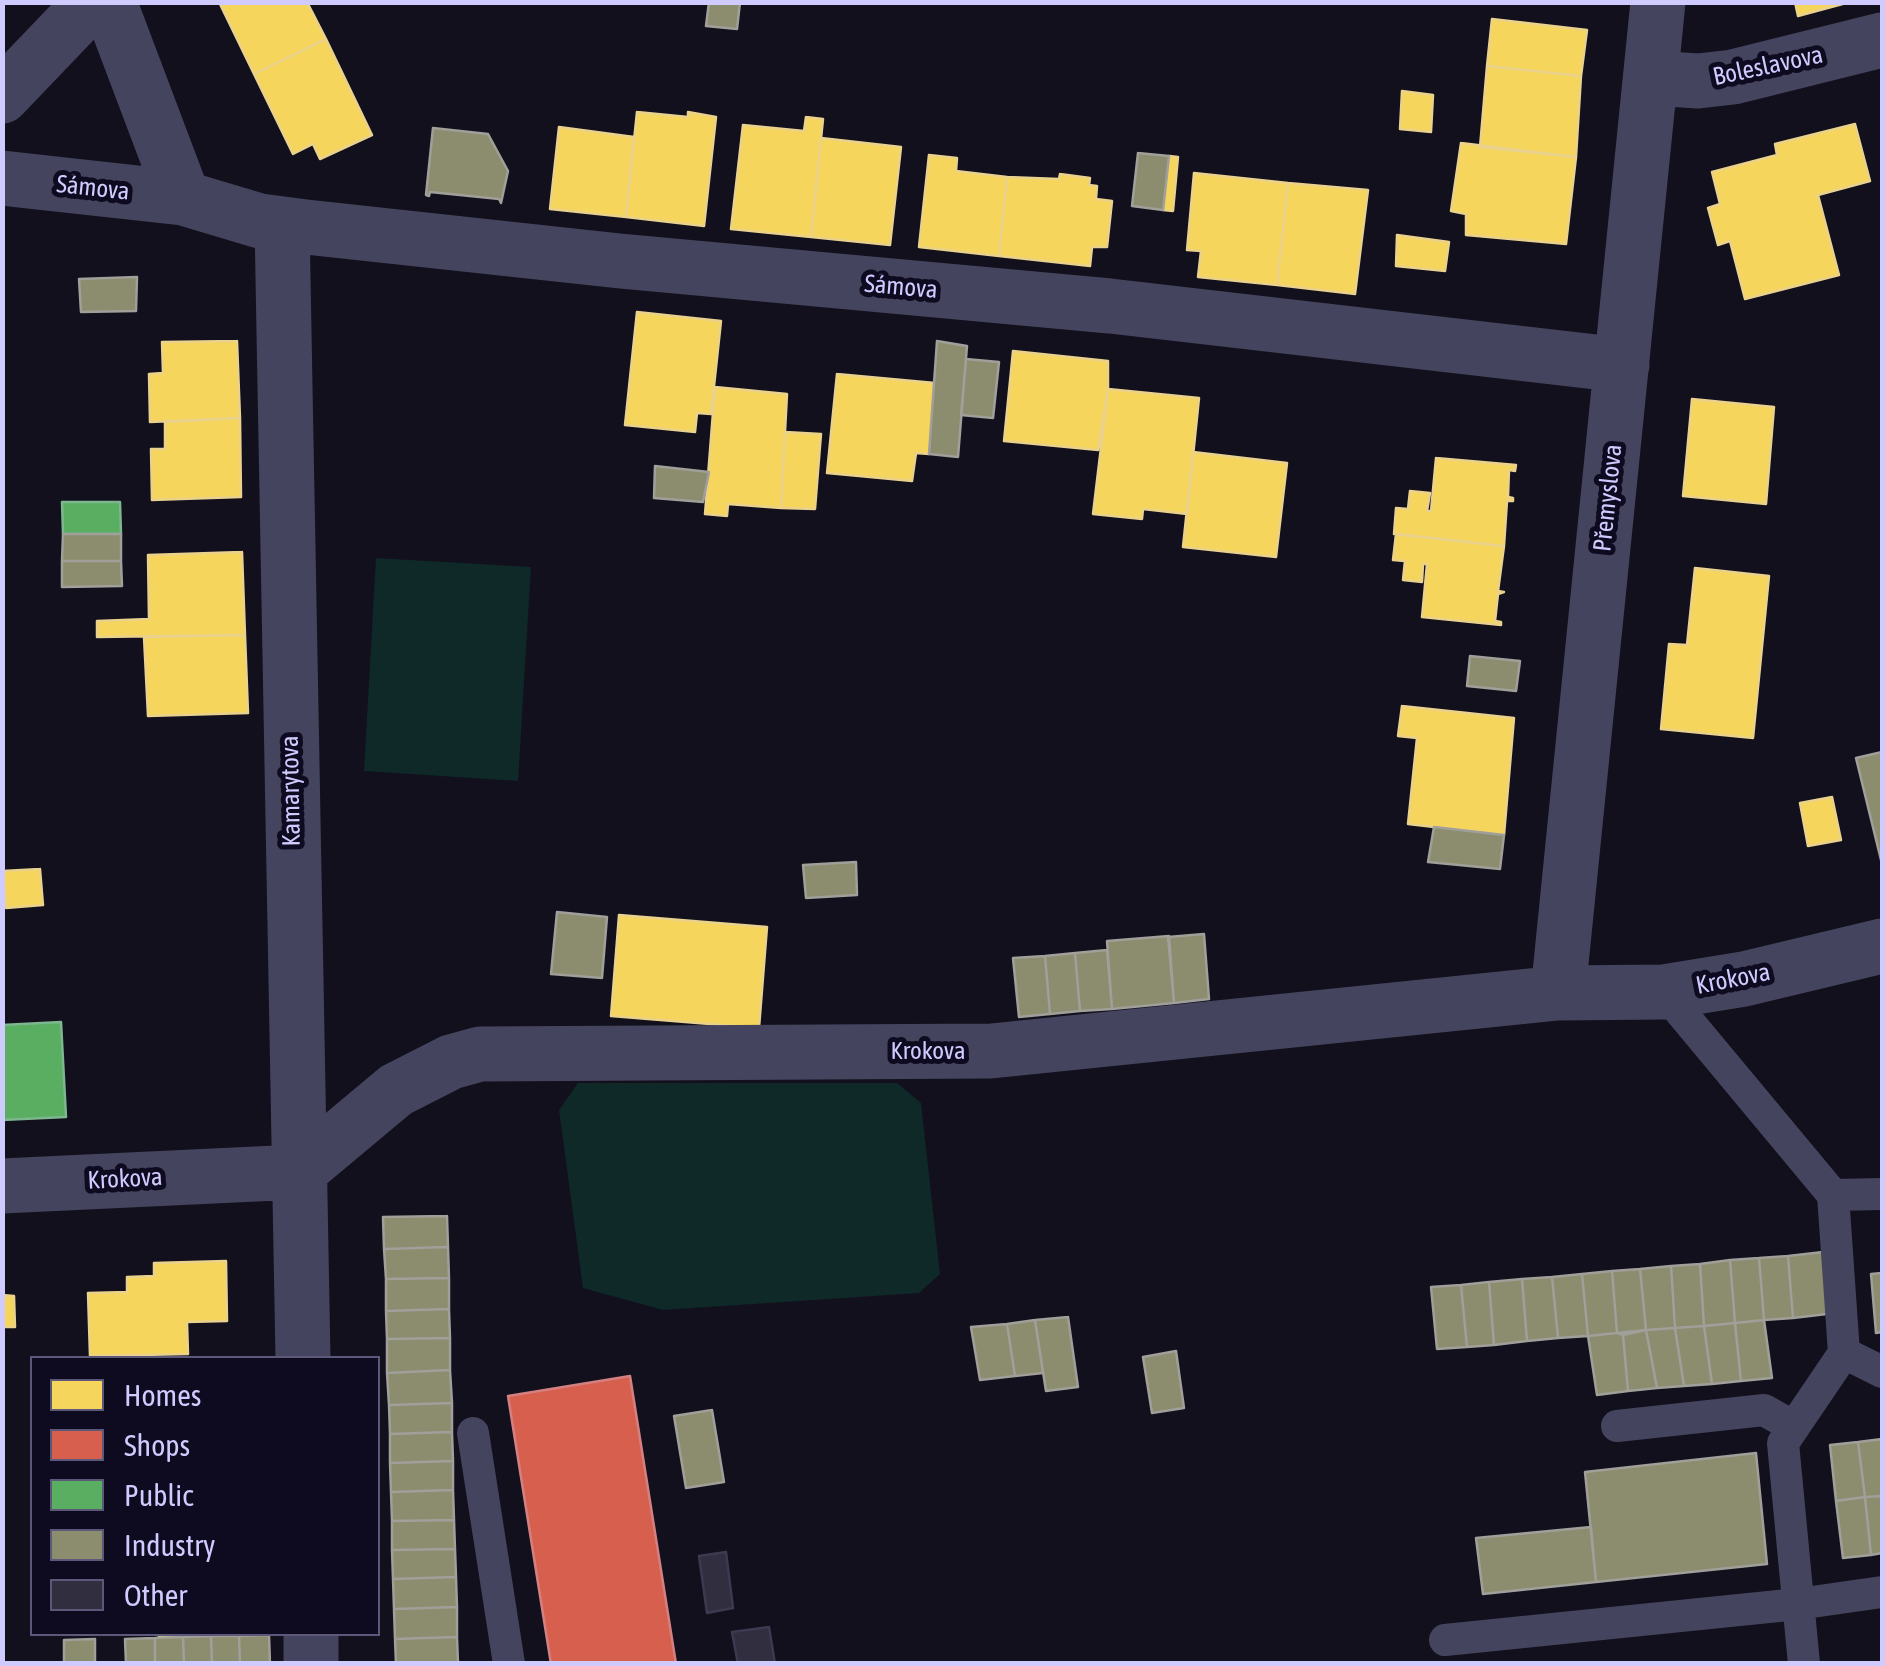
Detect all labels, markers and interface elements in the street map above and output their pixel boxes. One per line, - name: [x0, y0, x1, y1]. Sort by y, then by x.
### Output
- street label: Boleslavova: [1710, 40, 1826, 92]
- street label: Sámova: [55, 169, 131, 207]
- street label: Sámova: [863, 269, 939, 305]
- street label: Přemyslova: [1587, 443, 1629, 553]
- street label: Kamarytova: [275, 735, 307, 847]
- street label: Krokova: [1693, 957, 1773, 1001]
- street label: Krokova: [890, 1036, 966, 1066]
- street label: Krokova: [87, 1162, 163, 1196]
- legend: [30, 1356, 380, 1636]
- text: Homes: [124, 1378, 201, 1412]
- text: Shops: [124, 1428, 190, 1462]
- text: Public: [124, 1478, 193, 1512]
- text: Industry: [124, 1528, 215, 1562]
- text: Other: [124, 1578, 187, 1612]

